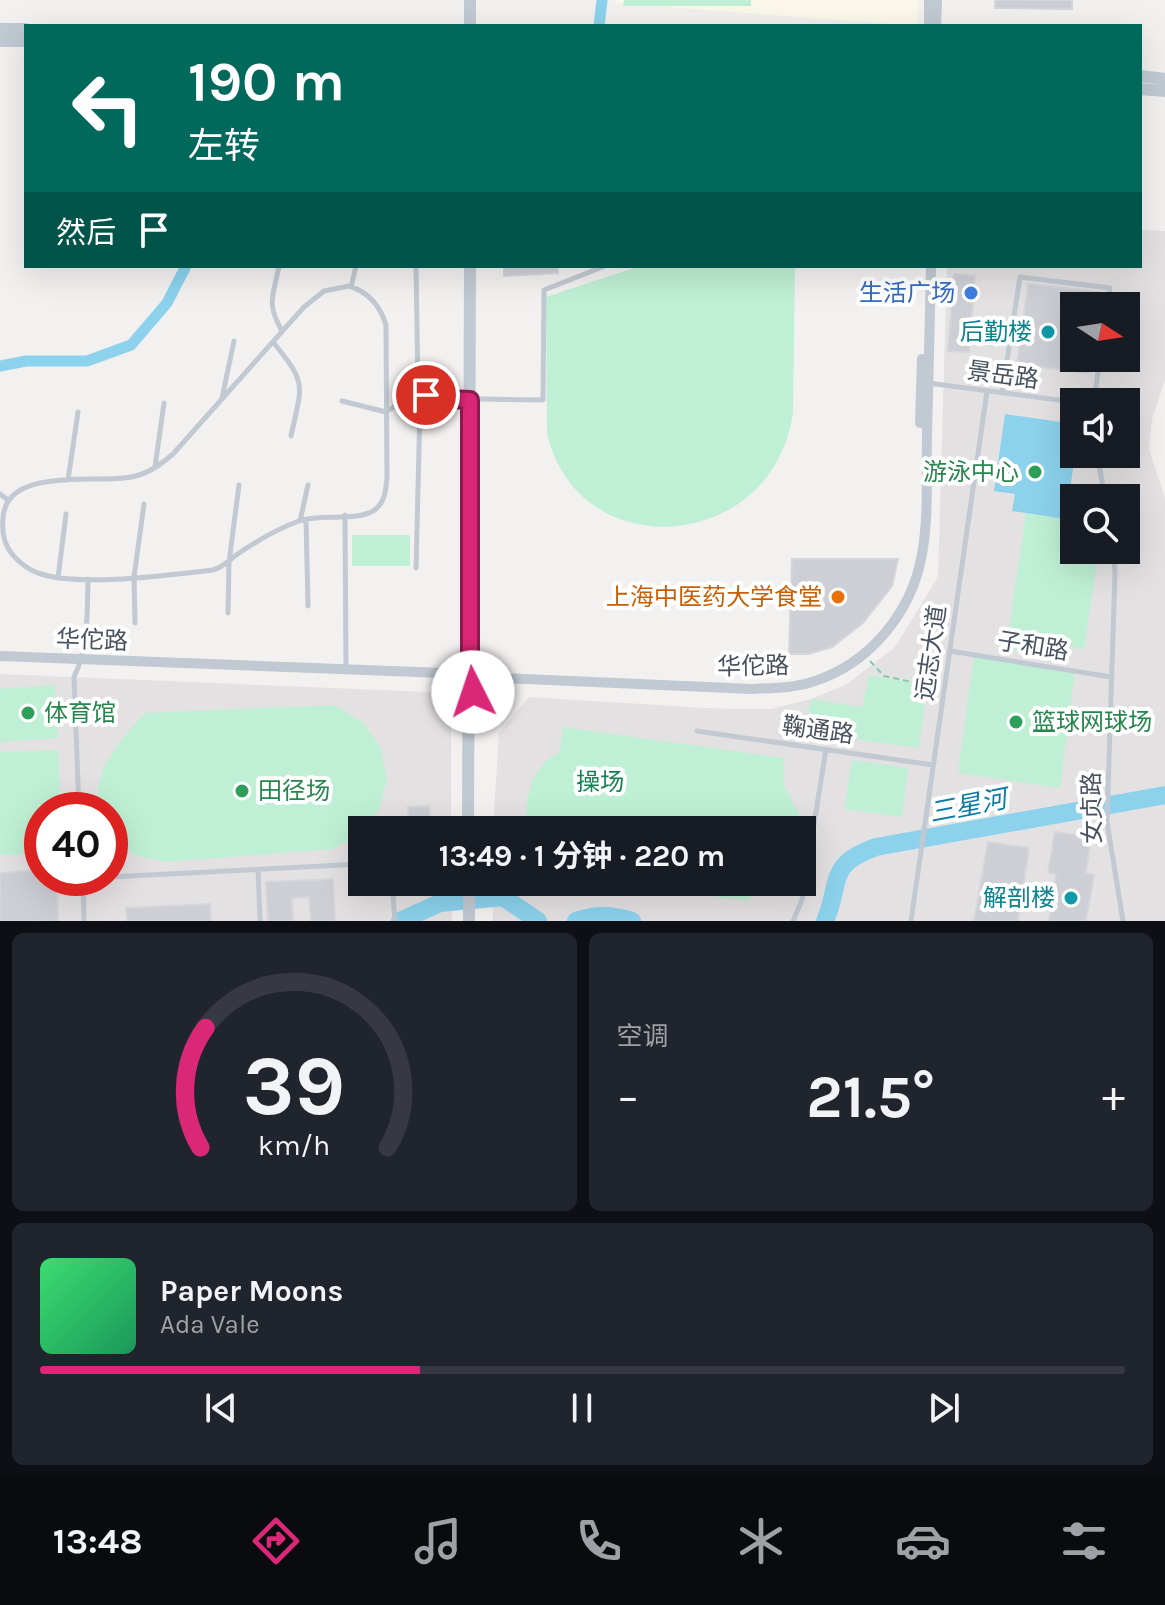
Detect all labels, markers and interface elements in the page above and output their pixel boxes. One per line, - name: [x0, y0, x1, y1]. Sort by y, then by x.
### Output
- text: 190 m: [188, 49, 345, 114]
- icon: left: [56, 56, 160, 160]
- text: 左转: [188, 125, 260, 167]
- icon: arrive: [132, 208, 176, 252]
- text: 然后: [56, 215, 116, 251]
- place label: 生活广场: [859, 279, 955, 307]
- marker: 生活广场: [962, 284, 980, 302]
- north arrow: [1060, 292, 1140, 372]
- map controls: [1060, 292, 1140, 564]
- place label: 后勤楼: [960, 318, 1032, 346]
- marker: 后勤楼: [1039, 323, 1057, 341]
- street label: 景岳路: [965, 356, 1041, 394]
- pin: [392, 361, 460, 429]
- icon: arrive: [404, 373, 448, 417]
- button: sound: [1060, 388, 1140, 468]
- place label: 游泳中心: [923, 458, 1019, 486]
- marker: 游泳中心: [1026, 463, 1044, 481]
- button: search: [1060, 484, 1140, 564]
- place label: 上海中医药大学食堂: [606, 583, 822, 611]
- marker: 上海中医药大学食堂: [829, 588, 847, 606]
- street label: 远志大道: [910, 604, 952, 702]
- street label: 华佗路: [56, 625, 128, 655]
- street label: 子和路: [995, 627, 1071, 665]
- position arrow: [431, 650, 515, 734]
- street label: 华佗路: [717, 651, 789, 681]
- place label: 体育馆: [44, 699, 116, 727]
- marker: 体育馆: [19, 704, 37, 722]
- place label: 篮球网球场: [1032, 708, 1152, 736]
- street label: 鞠通路: [780, 711, 856, 749]
- marker: 篮球网球场: [1007, 713, 1025, 731]
- park label: 操场: [576, 768, 624, 796]
- street label: 女贞路: [1077, 772, 1107, 844]
- place label: 田径场: [258, 777, 330, 805]
- marker: 田径场: [233, 782, 251, 800]
- water label: 三星河: [927, 782, 1014, 829]
- speed limit sign: 40: [24, 792, 128, 896]
- text: 13:49 · 1 分钟 · 220 m: [439, 838, 725, 874]
- place label: 解剖楼: [983, 884, 1055, 912]
- marker: 解剖楼: [1062, 889, 1080, 907]
- text: 空调: [617, 1021, 669, 1052]
- text: 39: [243, 1038, 345, 1135]
- text: 21.5°: [806, 1062, 935, 1132]
- text: −: [617, 1071, 640, 1122]
- text: +: [1102, 1071, 1125, 1122]
- text: km/h: [258, 1129, 330, 1162]
- text: Paper Moons: [160, 1273, 343, 1309]
- text: Ada Vale: [160, 1309, 260, 1340]
- icon: previous: [199, 1386, 243, 1430]
- icon: pause: [560, 1386, 604, 1430]
- icon: next: [922, 1386, 966, 1430]
- icon: directions: [248, 1513, 304, 1569]
- icon: music: [410, 1513, 466, 1569]
- icon: phone: [571, 1513, 627, 1569]
- icon: climate: [733, 1513, 789, 1569]
- icon: car: [895, 1513, 951, 1569]
- icon: filters: [1056, 1513, 1112, 1569]
- text: 13:48: [53, 1520, 142, 1562]

